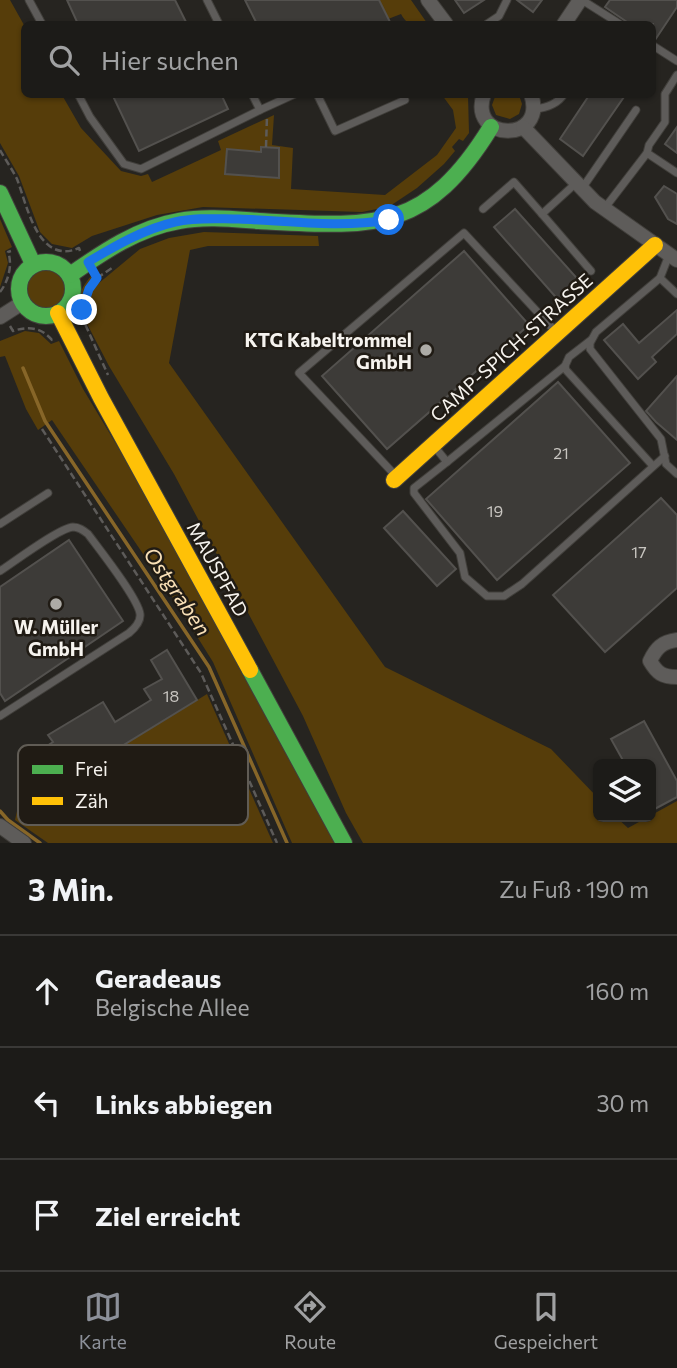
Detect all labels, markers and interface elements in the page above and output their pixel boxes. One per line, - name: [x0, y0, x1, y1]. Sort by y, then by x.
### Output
- search box: [21, 21, 656, 98]
- icon: search: [45, 41, 83, 79]
- text: Hier suchen: [101, 44, 239, 75]
- route start: [373, 204, 404, 235]
- street label: CAMP-SPICH-STRASSE: [425, 268, 597, 426]
- route end: [66, 294, 97, 325]
- place label: KTG Kabeltrommel GmbH: [244, 328, 412, 373]
- marker: KTG Kabeltrommel GmbH: [418, 342, 434, 358]
- house number: 21: [553, 443, 569, 462]
- house number: 19: [487, 501, 503, 520]
- street label: MAUSPFAD: [183, 518, 253, 620]
- water label: Ostgraben: [139, 542, 217, 640]
- house number: 17: [631, 542, 647, 561]
- marker: W. Müller GmbH: [48, 596, 64, 612]
- place label: W. Müller GmbH: [14, 615, 98, 660]
- house number: 18: [163, 686, 179, 705]
- legend: [18, 745, 248, 825]
- text: Frei: [75, 757, 108, 780]
- map controls: [593, 759, 656, 822]
- button: layers: [593, 759, 656, 822]
- text: Zäh: [75, 789, 109, 812]
- text: 3 Min.: [28, 870, 114, 907]
- text: Zu Fuß · 190 m: [499, 875, 649, 903]
- text: Geradeaus: [95, 962, 221, 993]
- icon: ahead: [28, 972, 66, 1010]
- text: 160 m: [586, 977, 649, 1005]
- text: Belgische Allee: [95, 993, 250, 1021]
- icon: left: [28, 1084, 66, 1122]
- text: Links abbiegen: [95, 1088, 273, 1119]
- text: 30 m: [596, 1089, 649, 1117]
- icon: arrive: [28, 1196, 66, 1234]
- text: Ziel erreicht: [95, 1200, 240, 1231]
- tab: Karte: [79, 1288, 127, 1353]
- tab: Route: [284, 1288, 336, 1353]
- tab: Gespeichert: [494, 1288, 598, 1353]

